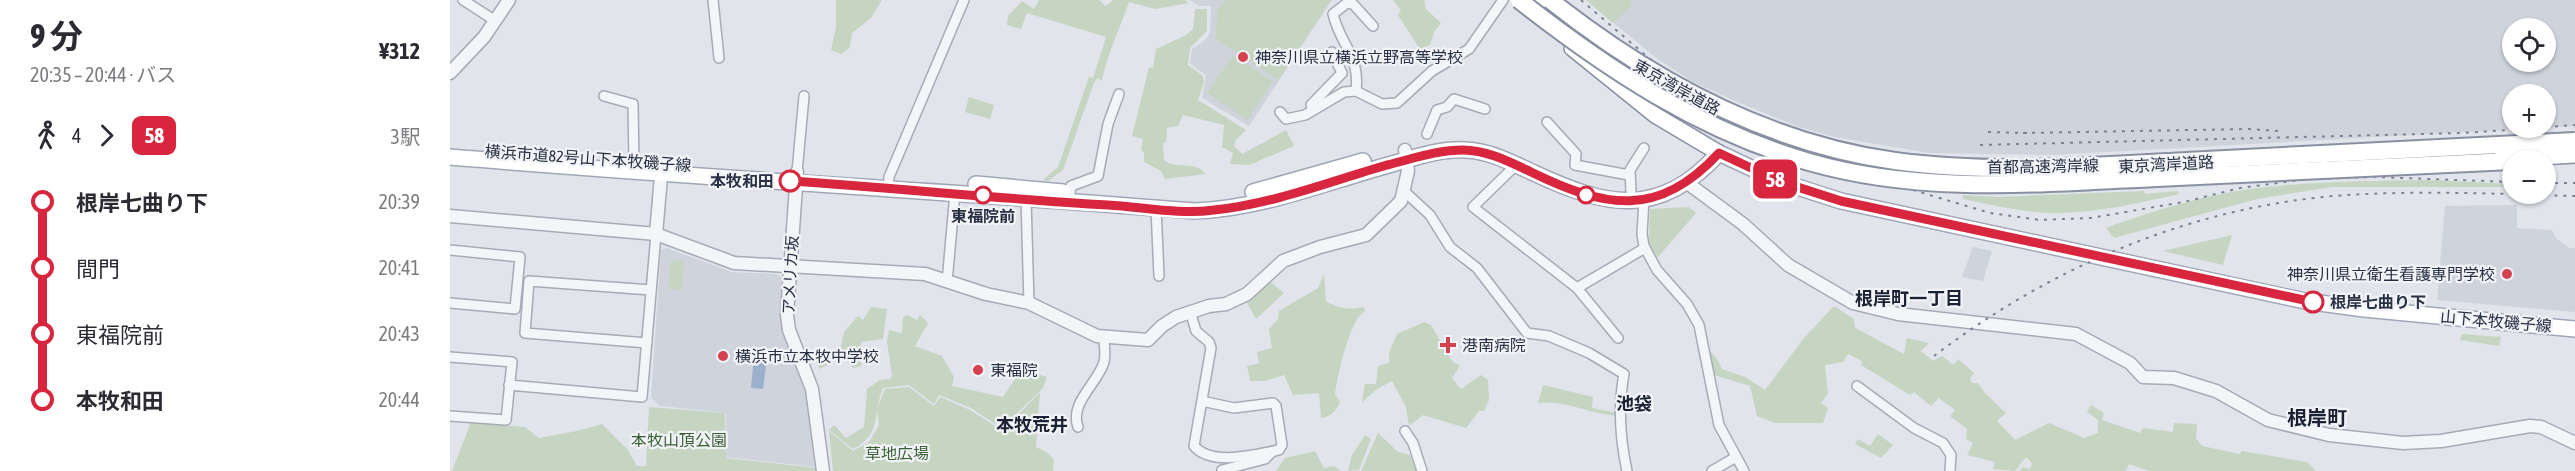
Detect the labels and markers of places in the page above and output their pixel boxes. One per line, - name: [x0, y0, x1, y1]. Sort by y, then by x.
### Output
- place label: 神奈川県立横浜立野高等学校: [1255, 48, 1463, 66]
- marker: 神奈川県立横浜立野高等学校: [1236, 50, 1250, 64]
- marker: 本牧和田: [779, 170, 801, 192]
- place label: 本牧和田: [710, 172, 774, 190]
- marker: 東福院前: [974, 186, 992, 204]
- unlabelled marker: [1577, 186, 1595, 204]
- place label: 東福院前: [951, 207, 1015, 225]
- place label: 神奈川県立衛生看護専門学校: [2287, 265, 2495, 283]
- marker: 神奈川県立衛生看護専門学校: [2500, 267, 2514, 281]
- marker: 根岸七曲り下: [2302, 291, 2324, 313]
- place label: 根岸七曲り下: [2330, 293, 2426, 311]
- marker: 港南病院: [1439, 336, 1457, 354]
- place label: 港南病院: [1462, 336, 1526, 354]
- place label: 横浜市立本牧中学校: [735, 347, 879, 365]
- marker: 横浜市立本牧中学校: [716, 349, 730, 363]
- place label: 東福院: [990, 361, 1038, 379]
- marker: 東福院: [971, 363, 985, 377]

